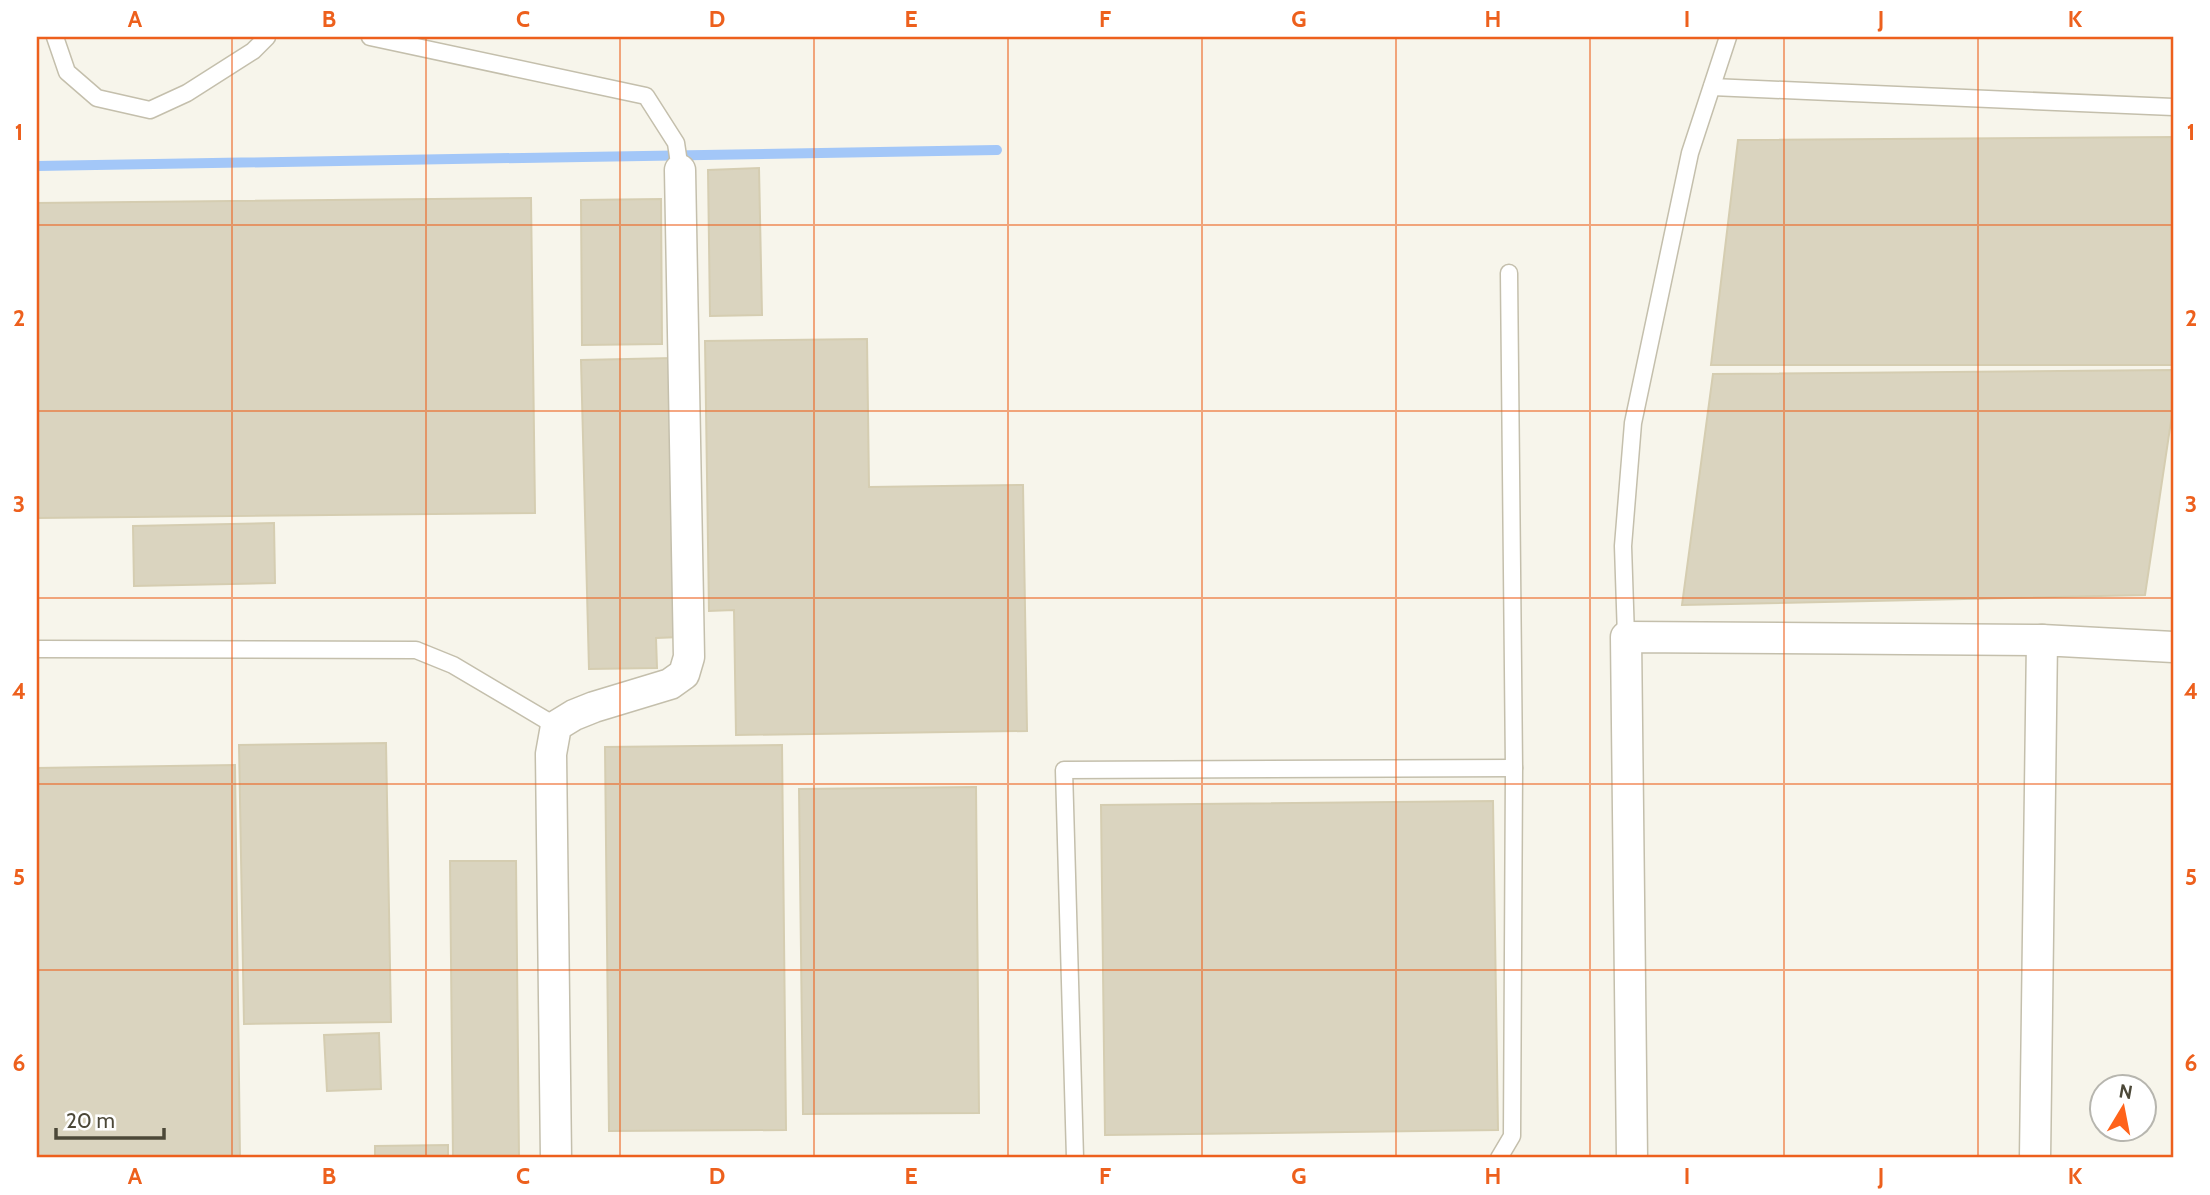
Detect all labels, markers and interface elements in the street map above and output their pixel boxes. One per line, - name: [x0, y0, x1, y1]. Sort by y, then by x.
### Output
- text: A: [128, 5, 143, 33]
- text: B: [322, 5, 336, 33]
- text: C: [516, 5, 530, 33]
- text: D: [709, 5, 725, 33]
- text: E: [904, 5, 918, 33]
- text: F: [1099, 5, 1111, 33]
- text: G: [1291, 5, 1307, 33]
- text: H: [1485, 5, 1501, 33]
- text: I: [1684, 5, 1690, 33]
- text: J: [1877, 5, 1884, 33]
- text: K: [2068, 5, 2083, 33]
- text: 1: [15, 118, 23, 146]
- text: 1: [2187, 118, 2195, 146]
- text: 2: [13, 304, 25, 332]
- text: 2: [2185, 304, 2197, 332]
- text: 3: [13, 490, 25, 518]
- text: 3: [2185, 490, 2197, 518]
- text: 4: [12, 677, 26, 705]
- text: 4: [2184, 677, 2198, 705]
- text: 5: [13, 863, 25, 891]
- text: 5: [2185, 863, 2197, 891]
- text: 6: [13, 1049, 25, 1077]
- text: 6: [2185, 1049, 2197, 1077]
- north arrow: [2088, 1072, 2158, 1142]
- text: N: [2117, 1079, 2134, 1104]
- scale bar: [56, 1097, 164, 1141]
- text: 20 m: [66, 1108, 115, 1133]
- text: A: [128, 1162, 143, 1190]
- text: B: [322, 1162, 336, 1190]
- text: C: [516, 1162, 530, 1190]
- text: D: [709, 1162, 725, 1190]
- text: E: [904, 1162, 918, 1190]
- text: F: [1099, 1162, 1111, 1190]
- text: G: [1291, 1162, 1307, 1190]
- text: H: [1485, 1162, 1501, 1190]
- text: I: [1684, 1162, 1690, 1190]
- text: J: [1877, 1162, 1884, 1190]
- text: K: [2068, 1162, 2083, 1190]

